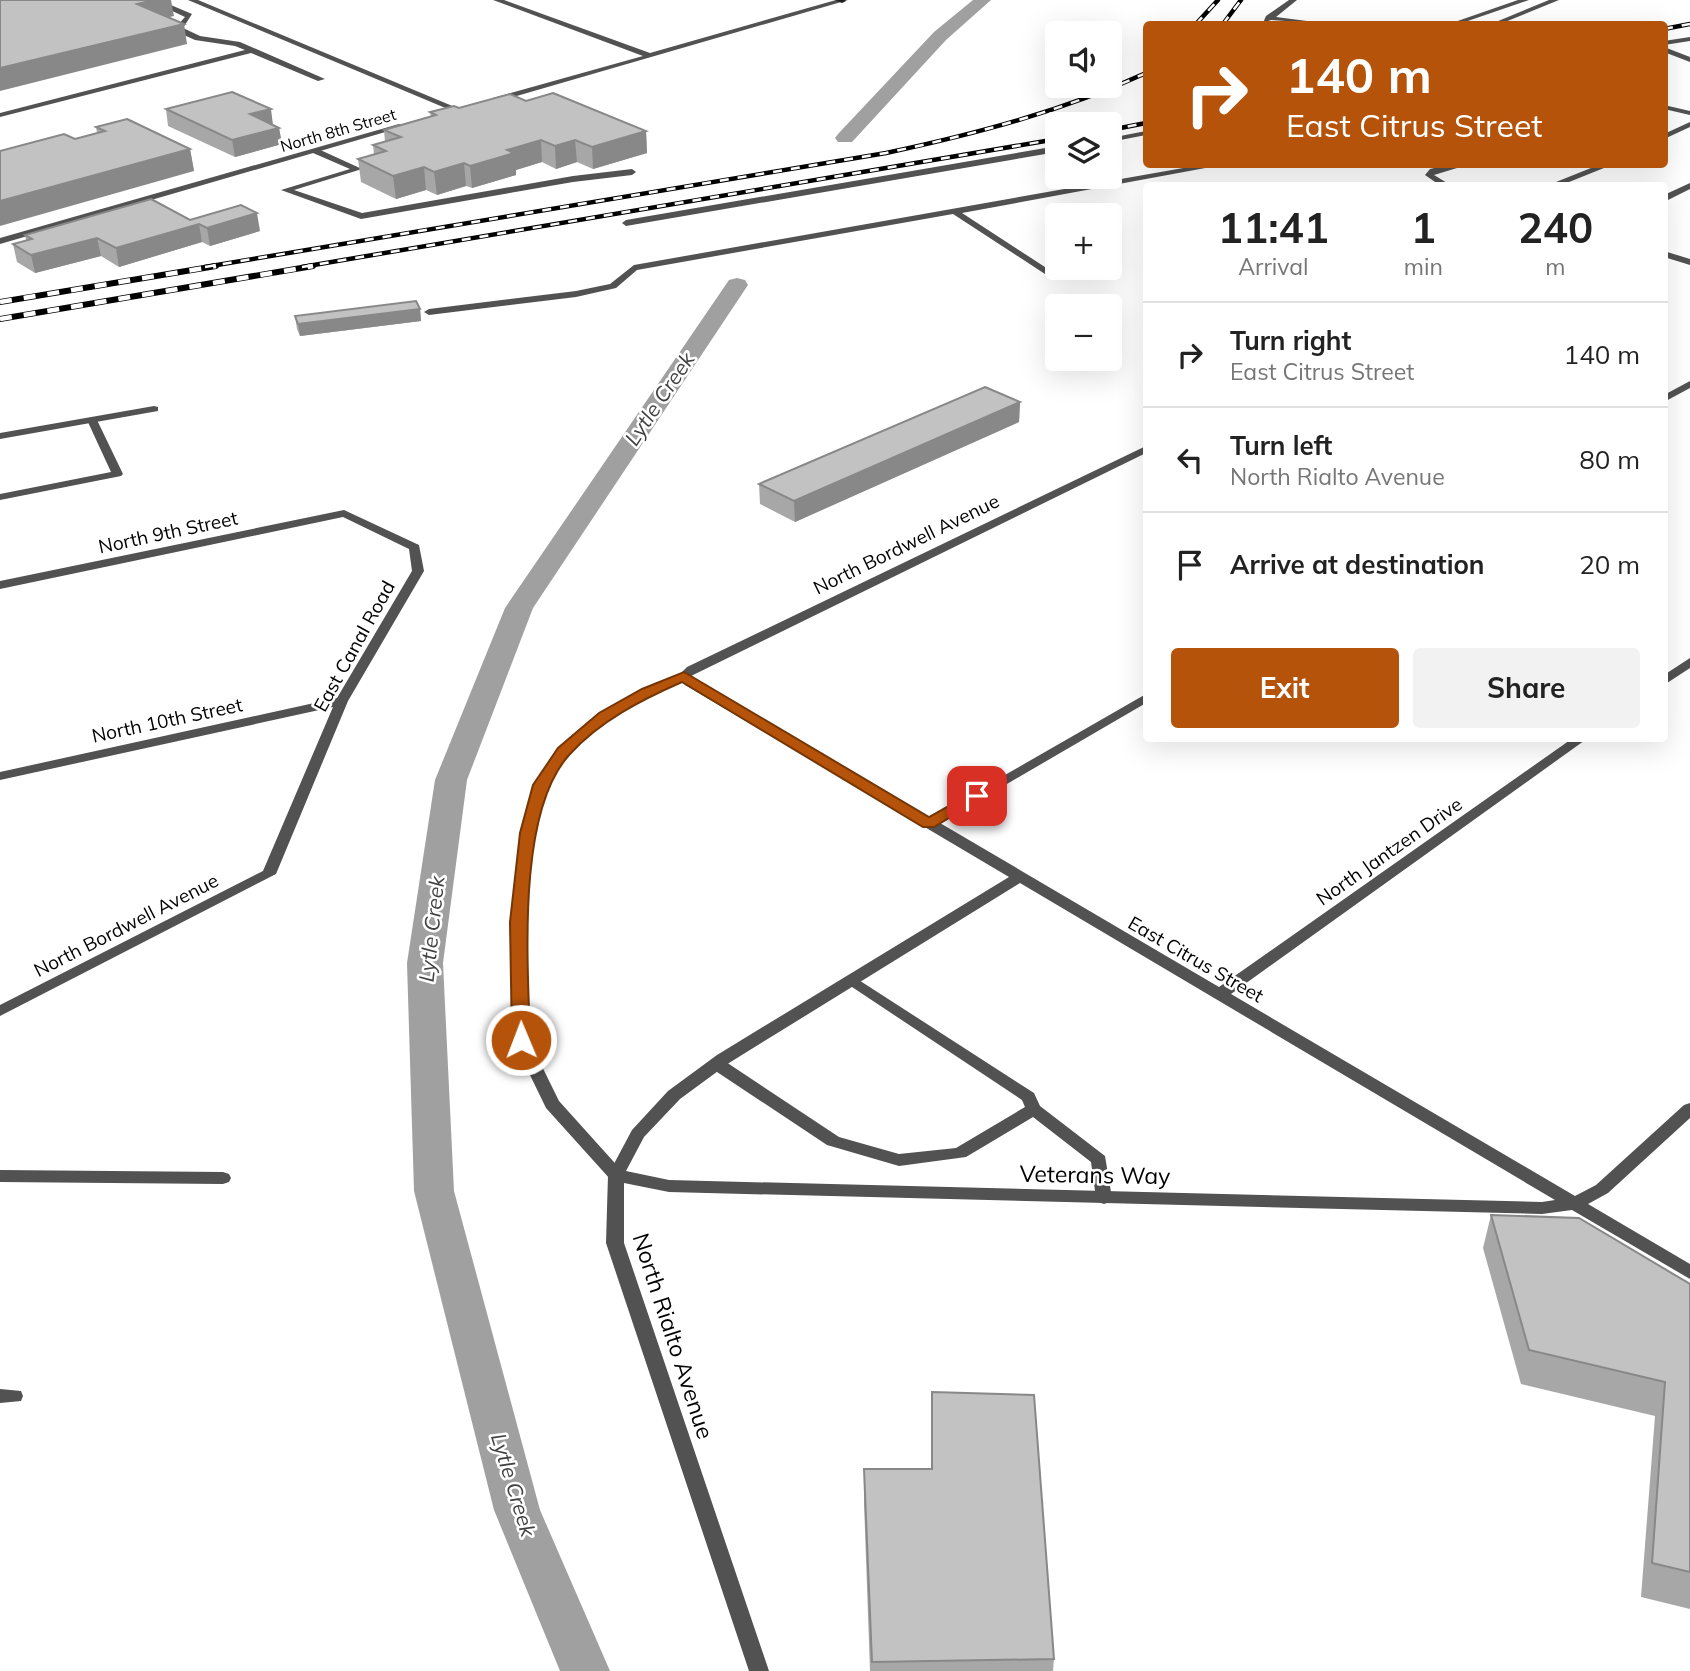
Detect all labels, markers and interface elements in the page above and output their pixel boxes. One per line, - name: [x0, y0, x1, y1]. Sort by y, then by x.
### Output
- map controls: [1045, 21, 1122, 371]
- button: sound: [1045, 21, 1122, 98]
- text: 140 m: [1286, 44, 1432, 105]
- icon: right: [1171, 49, 1262, 140]
- street label: North 8th Street: [278, 104, 399, 156]
- text: East Citrus Street: [1286, 105, 1543, 145]
- button: layers: [1045, 112, 1122, 189]
- text: 11:41: [1218, 201, 1329, 254]
- text: 1: [1411, 201, 1436, 254]
- text: 240: [1518, 201, 1593, 254]
- button: +: [1045, 203, 1122, 280]
- text: Arrival: [1238, 252, 1309, 281]
- text: min: [1404, 252, 1443, 281]
- text: m: [1545, 252, 1566, 281]
- button: −: [1045, 294, 1122, 371]
- text: Turn right: [1230, 324, 1351, 357]
- icon: right: [1171, 336, 1209, 374]
- text: 140 m: [1564, 338, 1640, 371]
- water label: Lytle Creek: [619, 346, 700, 450]
- text: East Citrus Street: [1230, 357, 1414, 386]
- text: Turn left: [1230, 429, 1332, 462]
- icon: left: [1171, 441, 1209, 479]
- text: 80 m: [1579, 443, 1640, 476]
- text: North Rialto Avenue: [1230, 462, 1445, 491]
- street label: North Bordwell Avenue: [809, 488, 1003, 600]
- street label: North 9th Street: [96, 505, 240, 558]
- icon: arrive: [1171, 546, 1209, 584]
- text: Arrive at destination: [1230, 548, 1485, 581]
- text: 20 m: [1579, 548, 1640, 581]
- street label: East Canal Road: [308, 576, 400, 716]
- button: Exit: [1171, 648, 1399, 728]
- button: Share: [1413, 648, 1640, 728]
- street label: North 10th Street: [90, 692, 245, 748]
- pin: [947, 766, 1007, 826]
- icon: arrive: [958, 777, 996, 815]
- street label: North Jantzen Drive: [1311, 792, 1467, 910]
- street label: North Bordwell Avenue: [30, 868, 222, 982]
- water label: Lytle Creek: [413, 873, 450, 983]
- street label: East Citrus Street: [1124, 911, 1268, 1008]
- position arrow: [484, 1003, 558, 1077]
- street label: Veterans Way: [1019, 1159, 1171, 1190]
- street label: North Rialto Avenue: [627, 1229, 720, 1442]
- water label: Lytle Creek: [486, 1430, 542, 1541]

